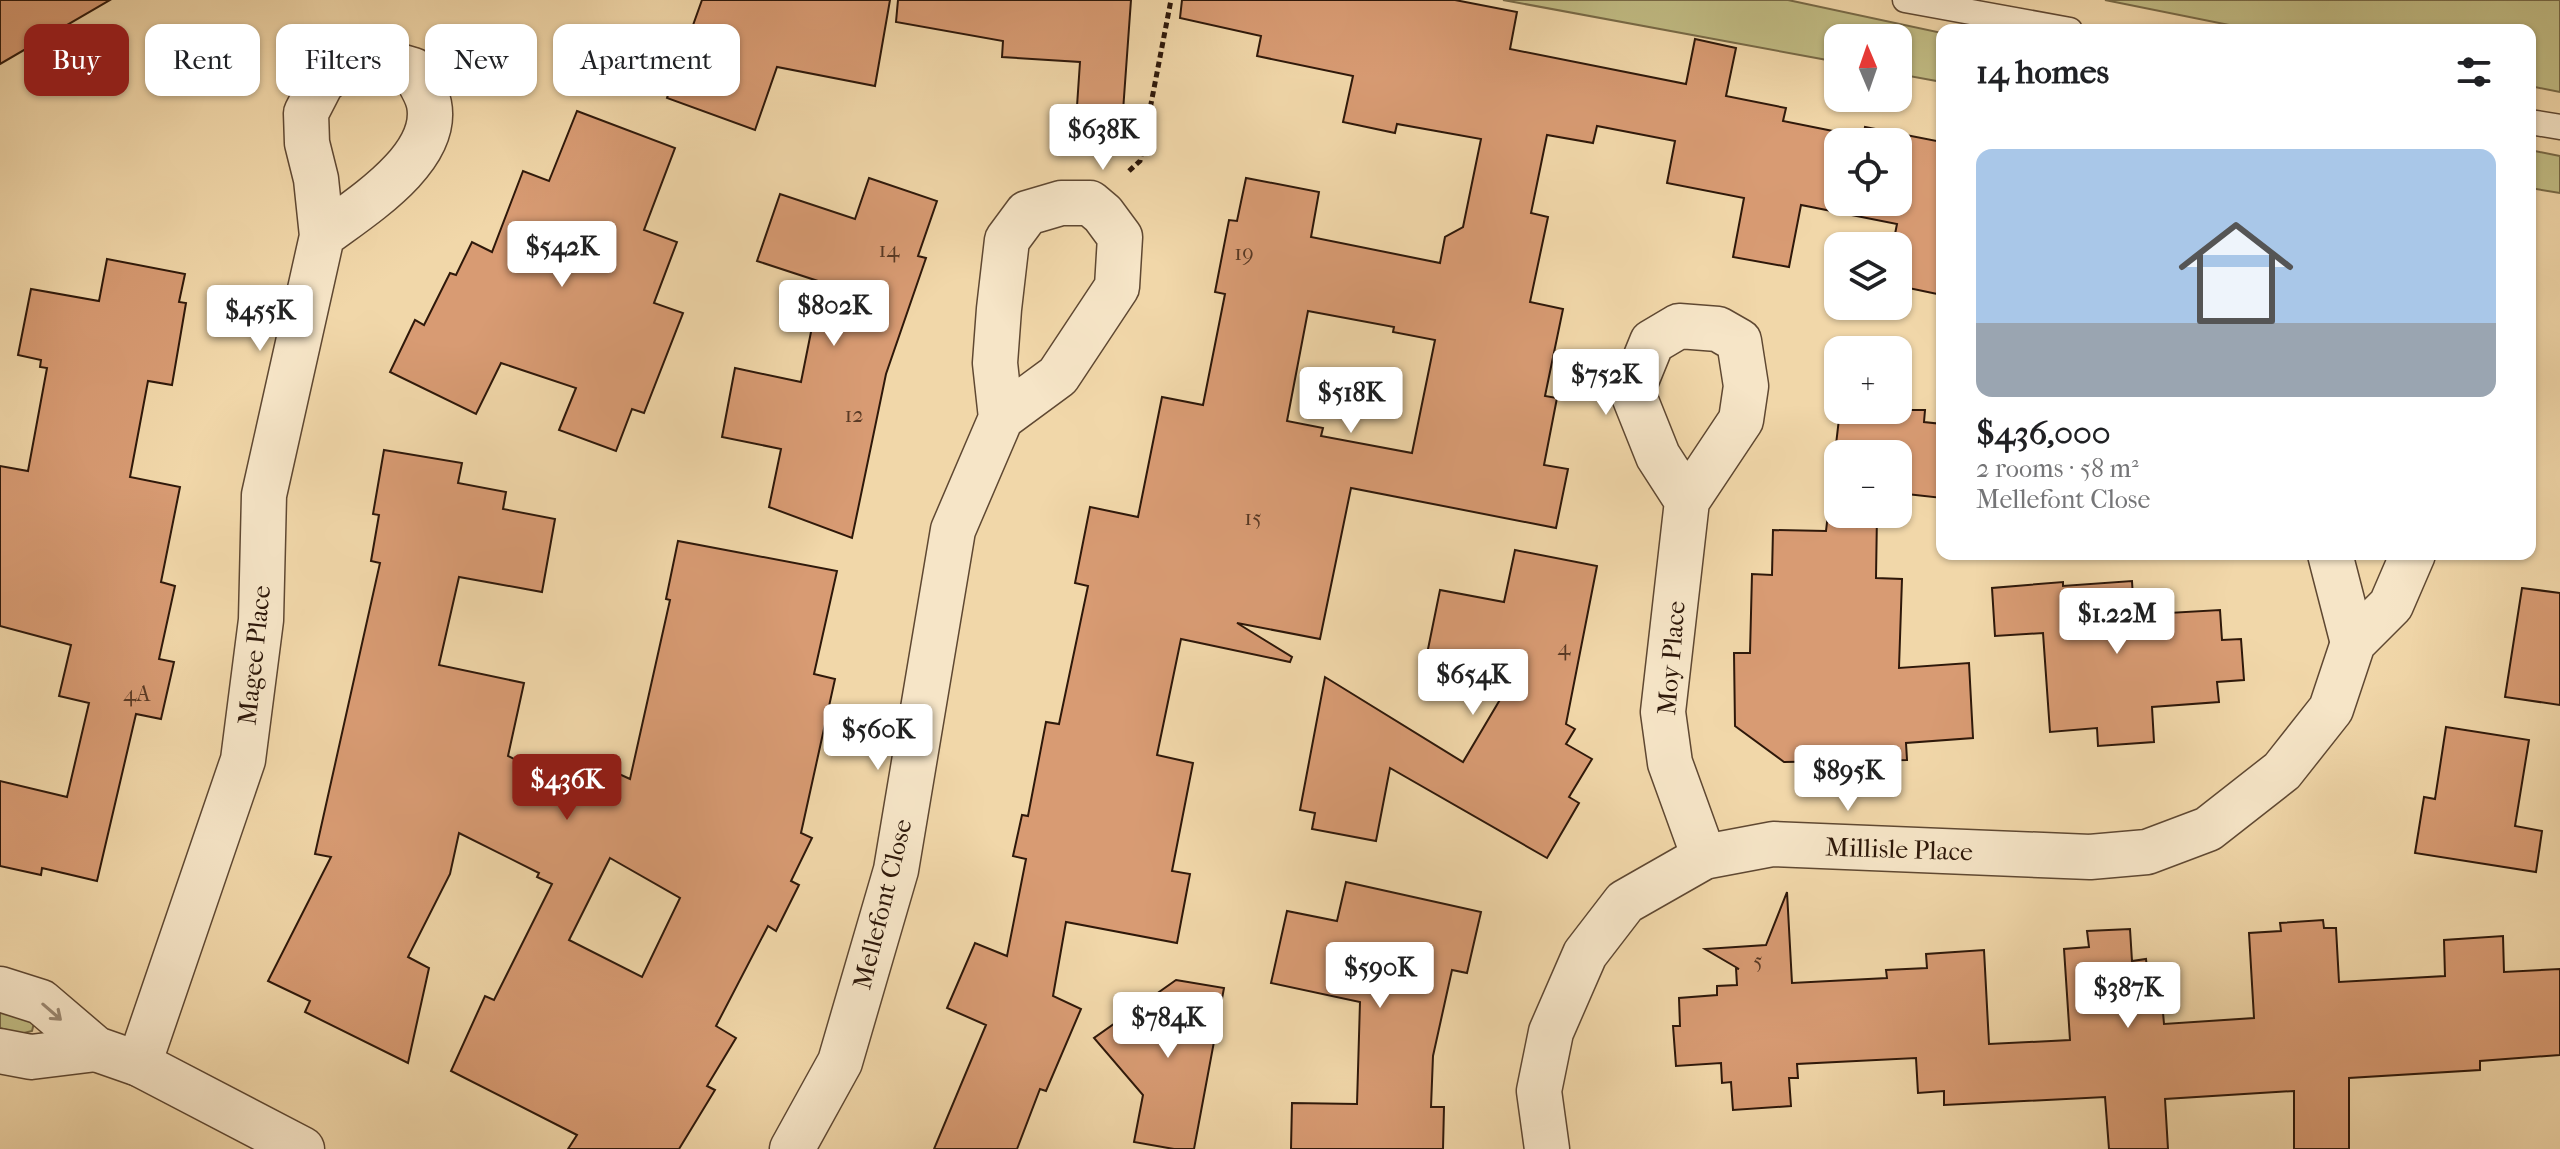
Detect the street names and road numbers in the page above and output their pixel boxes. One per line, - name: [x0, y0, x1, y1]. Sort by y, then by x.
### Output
- street label: Magee Place: [232, 584, 277, 726]
- street label: Moy Place: [1651, 600, 1692, 716]
- street label: Mellefont Close: [846, 816, 919, 992]
- street label: Millisle Place: [1825, 831, 1973, 868]

